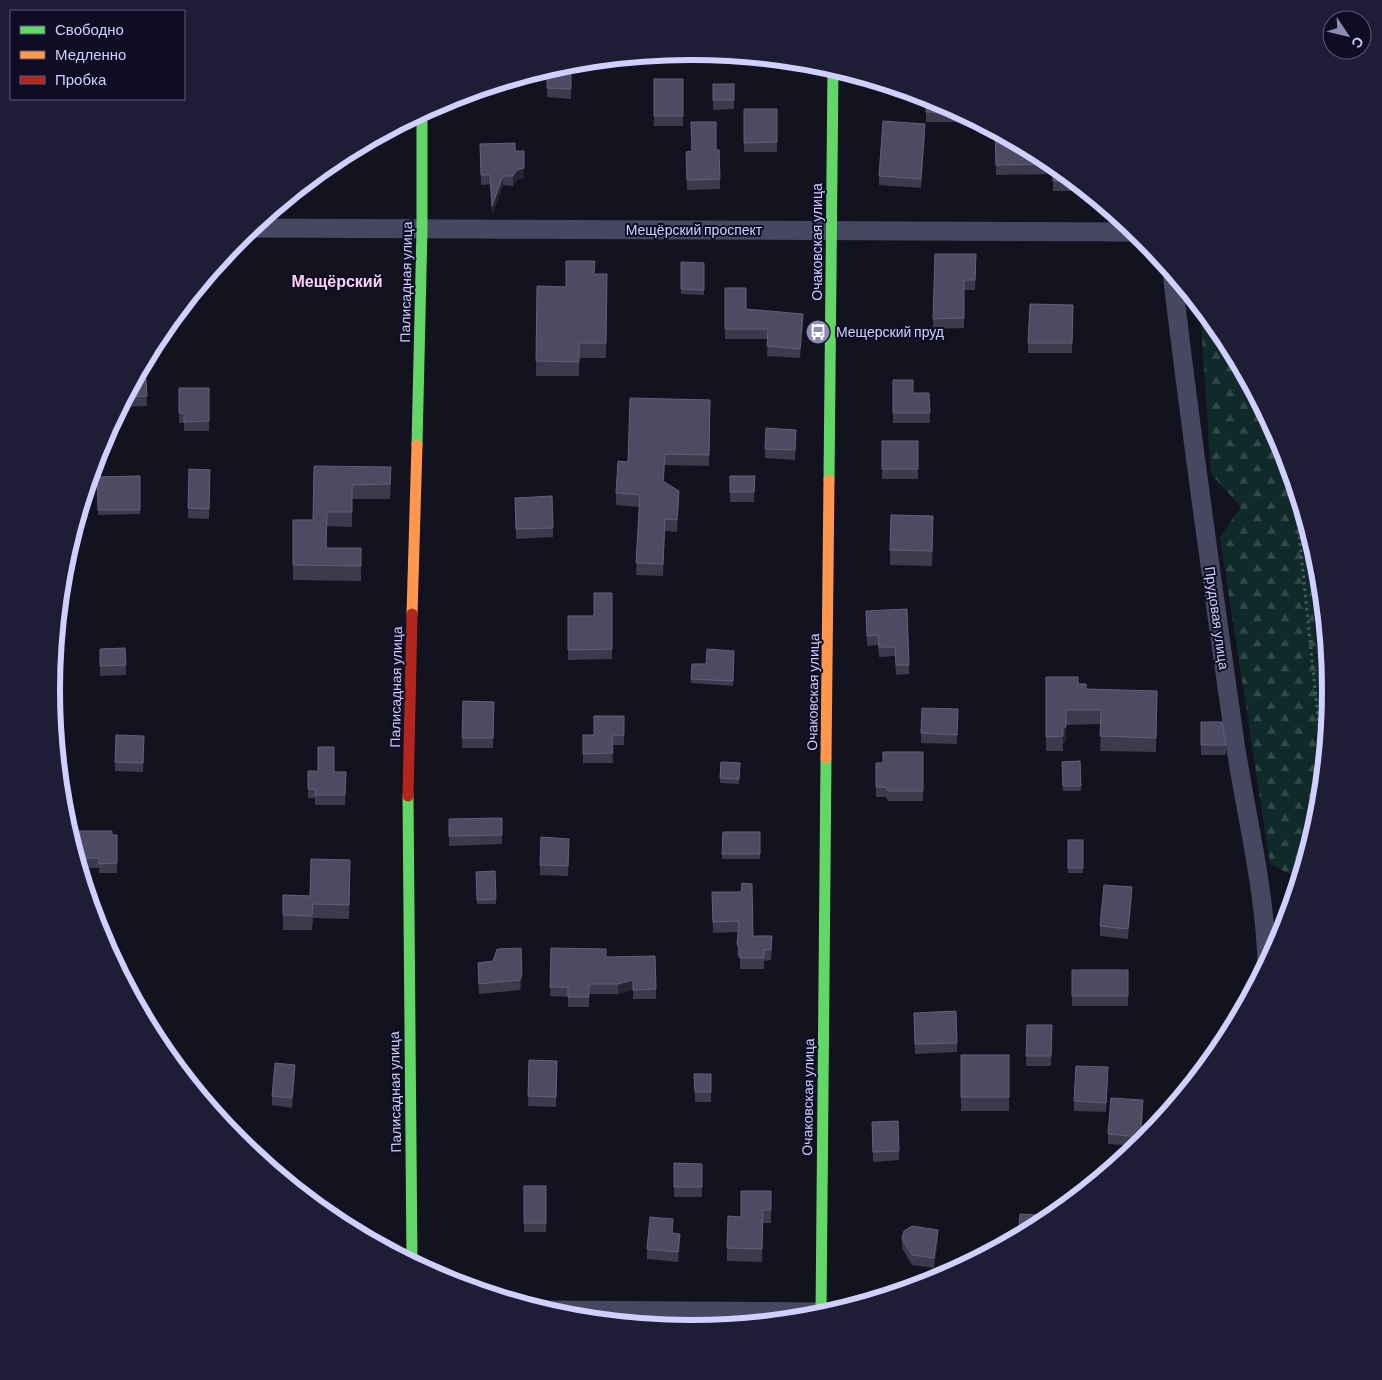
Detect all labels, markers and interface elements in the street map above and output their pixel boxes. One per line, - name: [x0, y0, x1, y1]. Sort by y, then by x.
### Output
- legend: [10, 10, 185, 100]
- north arrow: [1322, 10, 1372, 60]
- text: Свободно: [55, 20, 124, 38]
- text: С: [1348, 34, 1368, 52]
- text: Медленно: [55, 45, 126, 63]
- text: Пробка: [55, 70, 107, 88]
- street label: Очаковская улица: [808, 183, 825, 301]
- street label: Палисадная улица: [396, 221, 415, 343]
- street label: Мещёрский проспект: [626, 221, 763, 238]
- district label: Мещёрский: [292, 271, 382, 290]
- bus stop icon: Мещерский пруд: [805, 319, 831, 345]
- place label: Мещерский пруд: [836, 323, 944, 340]
- street label: Прудовая улица: [1202, 565, 1233, 671]
- street label: Палисадная улица: [386, 626, 405, 748]
- street label: Очаковская улица: [803, 633, 822, 751]
- street label: Палисадная улица: [385, 1031, 404, 1153]
- street label: Очаковская улица: [798, 1038, 817, 1156]

